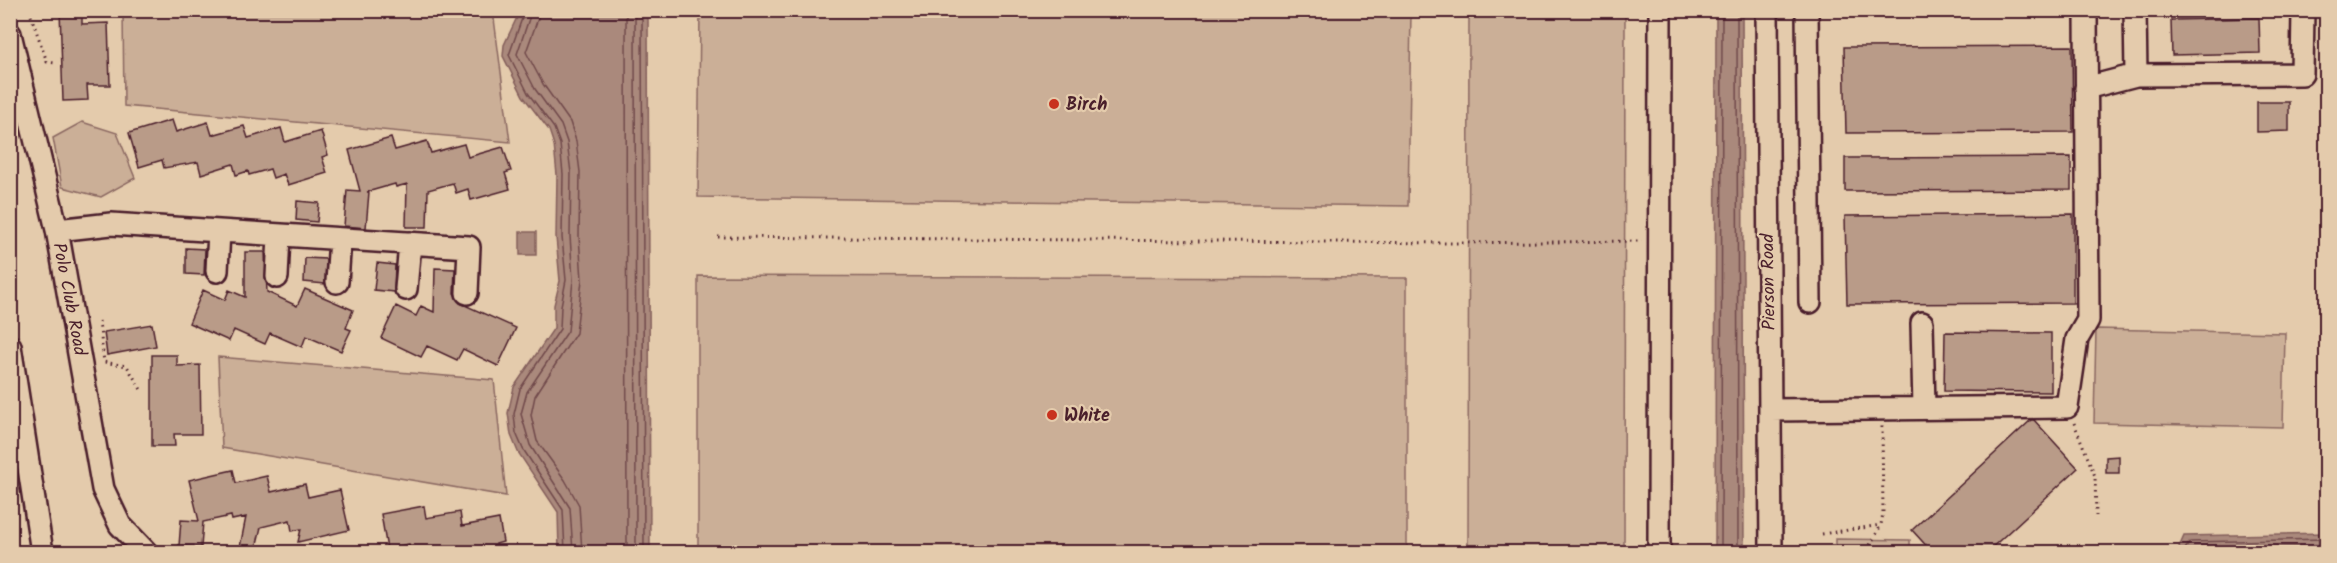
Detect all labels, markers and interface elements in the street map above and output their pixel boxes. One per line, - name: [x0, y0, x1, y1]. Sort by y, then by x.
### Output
- place label: Birch: [1066, 91, 1107, 120]
- marker: Birch: [1047, 97, 1061, 111]
- street label: Pierson Road: [1754, 232, 1785, 331]
- street label: Polo Club Road: [43, 240, 94, 359]
- place label: White: [1064, 402, 1110, 431]
- marker: White: [1045, 408, 1059, 422]

